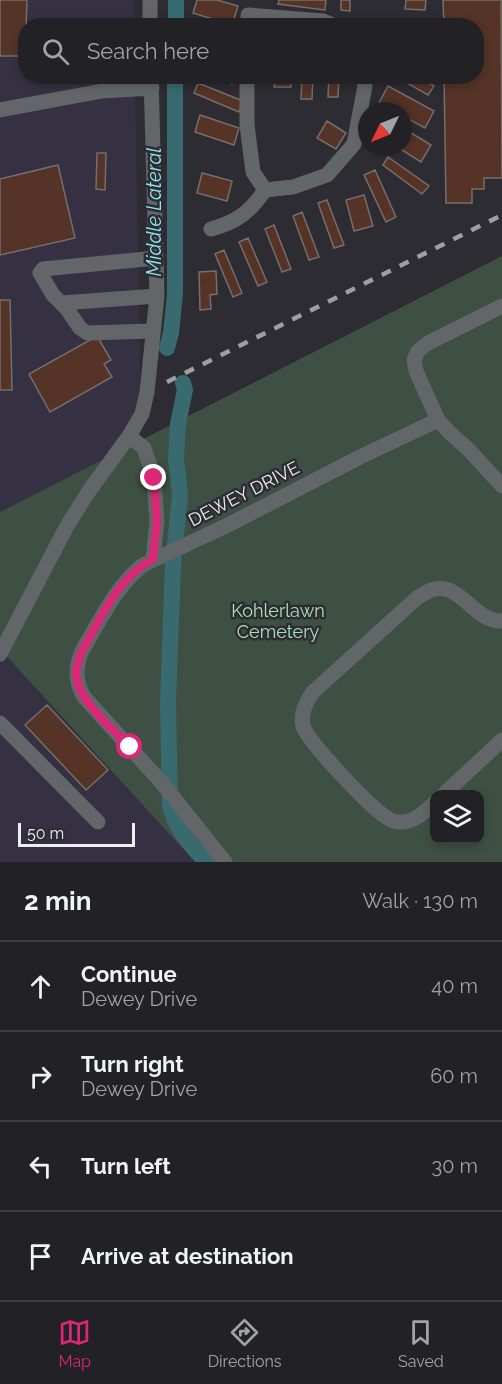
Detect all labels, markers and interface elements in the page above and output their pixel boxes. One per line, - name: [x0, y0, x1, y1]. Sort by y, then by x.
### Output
- search box: [18, 18, 484, 84]
- icon: search: [39, 35, 72, 68]
- text: Search here: [87, 38, 209, 64]
- north arrow: [358, 102, 412, 156]
- water label: Middle Lateral: [142, 147, 166, 277]
- street label: DEWEY DRIVE: [185, 457, 303, 531]
- route end: [140, 464, 166, 490]
- park label: Kohlerlawn Cemetery: [231, 600, 325, 642]
- route start: [116, 733, 142, 759]
- map controls: [430, 790, 484, 844]
- button: layers: [430, 790, 484, 844]
- scale bar: [18, 820, 135, 848]
- text: 50 m: [27, 824, 64, 843]
- text: 2 min: [24, 886, 91, 916]
- text: Walk · 130 m: [362, 889, 478, 913]
- text: Continue: [81, 961, 177, 987]
- icon: ahead: [24, 970, 57, 1003]
- text: 40 m: [431, 974, 478, 998]
- text: Dewey Drive: [81, 987, 197, 1011]
- text: Turn right: [81, 1051, 184, 1077]
- icon: right: [24, 1060, 57, 1093]
- text: 60 m: [430, 1064, 478, 1088]
- text: Dewey Drive: [81, 1077, 197, 1101]
- icon: left: [24, 1150, 57, 1183]
- text: Turn left: [81, 1153, 171, 1179]
- text: 30 m: [432, 1154, 478, 1178]
- icon: arrive: [24, 1240, 57, 1273]
- text: Arrive at destination: [81, 1243, 294, 1269]
- tab: Map: [58, 1316, 91, 1371]
- tab: Directions: [208, 1316, 282, 1371]
- tab: Saved: [398, 1316, 444, 1371]

